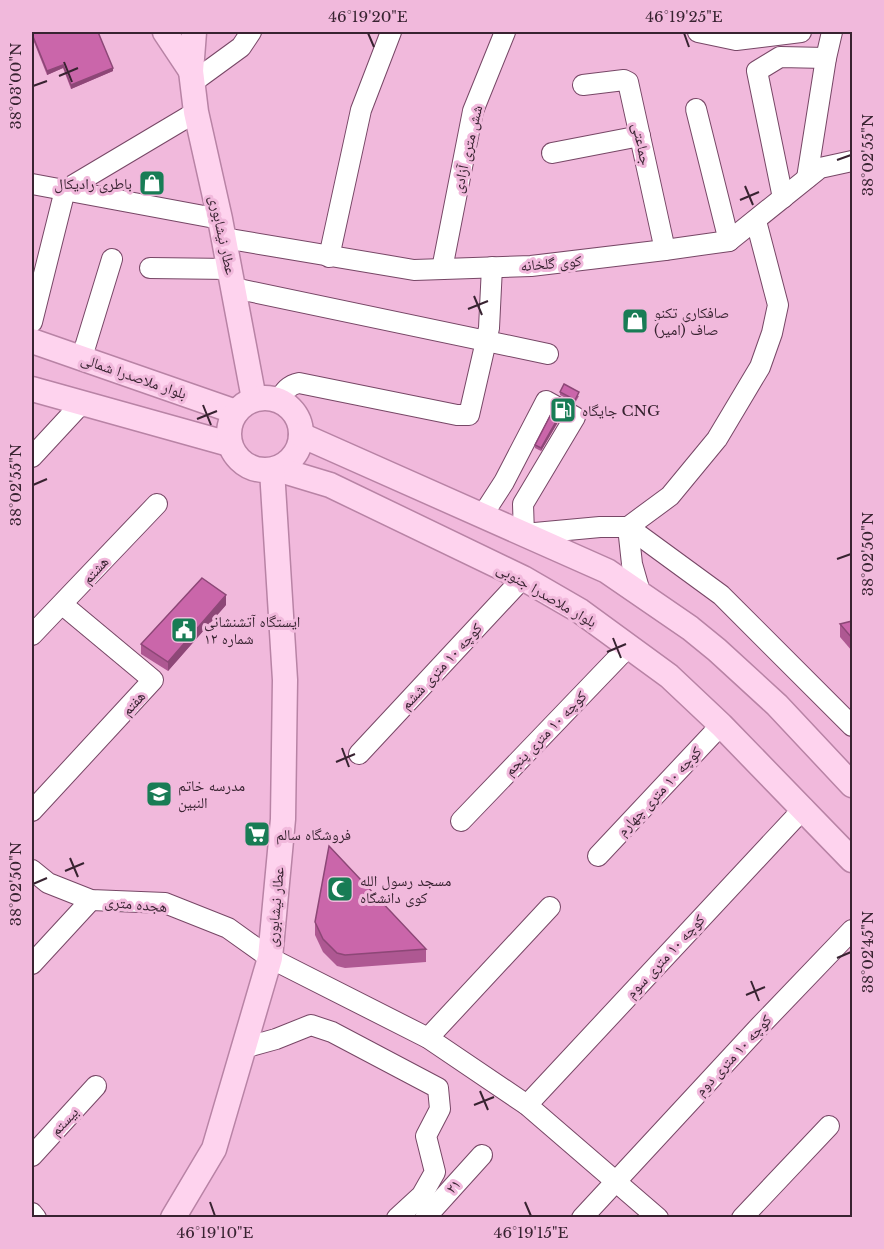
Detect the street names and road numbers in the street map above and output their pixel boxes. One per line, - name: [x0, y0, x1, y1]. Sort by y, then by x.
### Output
- street label: شش متری آزادی: [448, 103, 487, 195]
- street label: جماعتی: [627, 121, 656, 168]
- street label: عطار نیشابوری: [204, 194, 241, 277]
- street label: کوی گلخانه: [520, 251, 583, 276]
- street label: بلوار ملاصدرا شمالی: [78, 349, 189, 404]
- street label: هشتم: [78, 552, 113, 588]
- street label: بلوار ملاصدرا جنوبی: [493, 559, 600, 632]
- street label: کوچه ۱۰ متری ششم: [396, 619, 487, 714]
- street label: کوچه ۱۰ متری پنجم: [500, 686, 591, 780]
- street label: هفتم: [117, 687, 150, 720]
- street label: کوچه ۱۰ متری چهارم: [613, 742, 706, 840]
- street label: عطار نیشابوری: [262, 866, 289, 948]
- street label: هجده متری: [104, 892, 168, 917]
- street label: کوچه ۱۰ متری سوم: [621, 910, 709, 1003]
- street label: کوچه ۱۰ متری دوم: [691, 1010, 776, 1100]
- street label: بیستم: [46, 1103, 83, 1140]
- street label: ۲۱: [441, 1175, 465, 1197]

